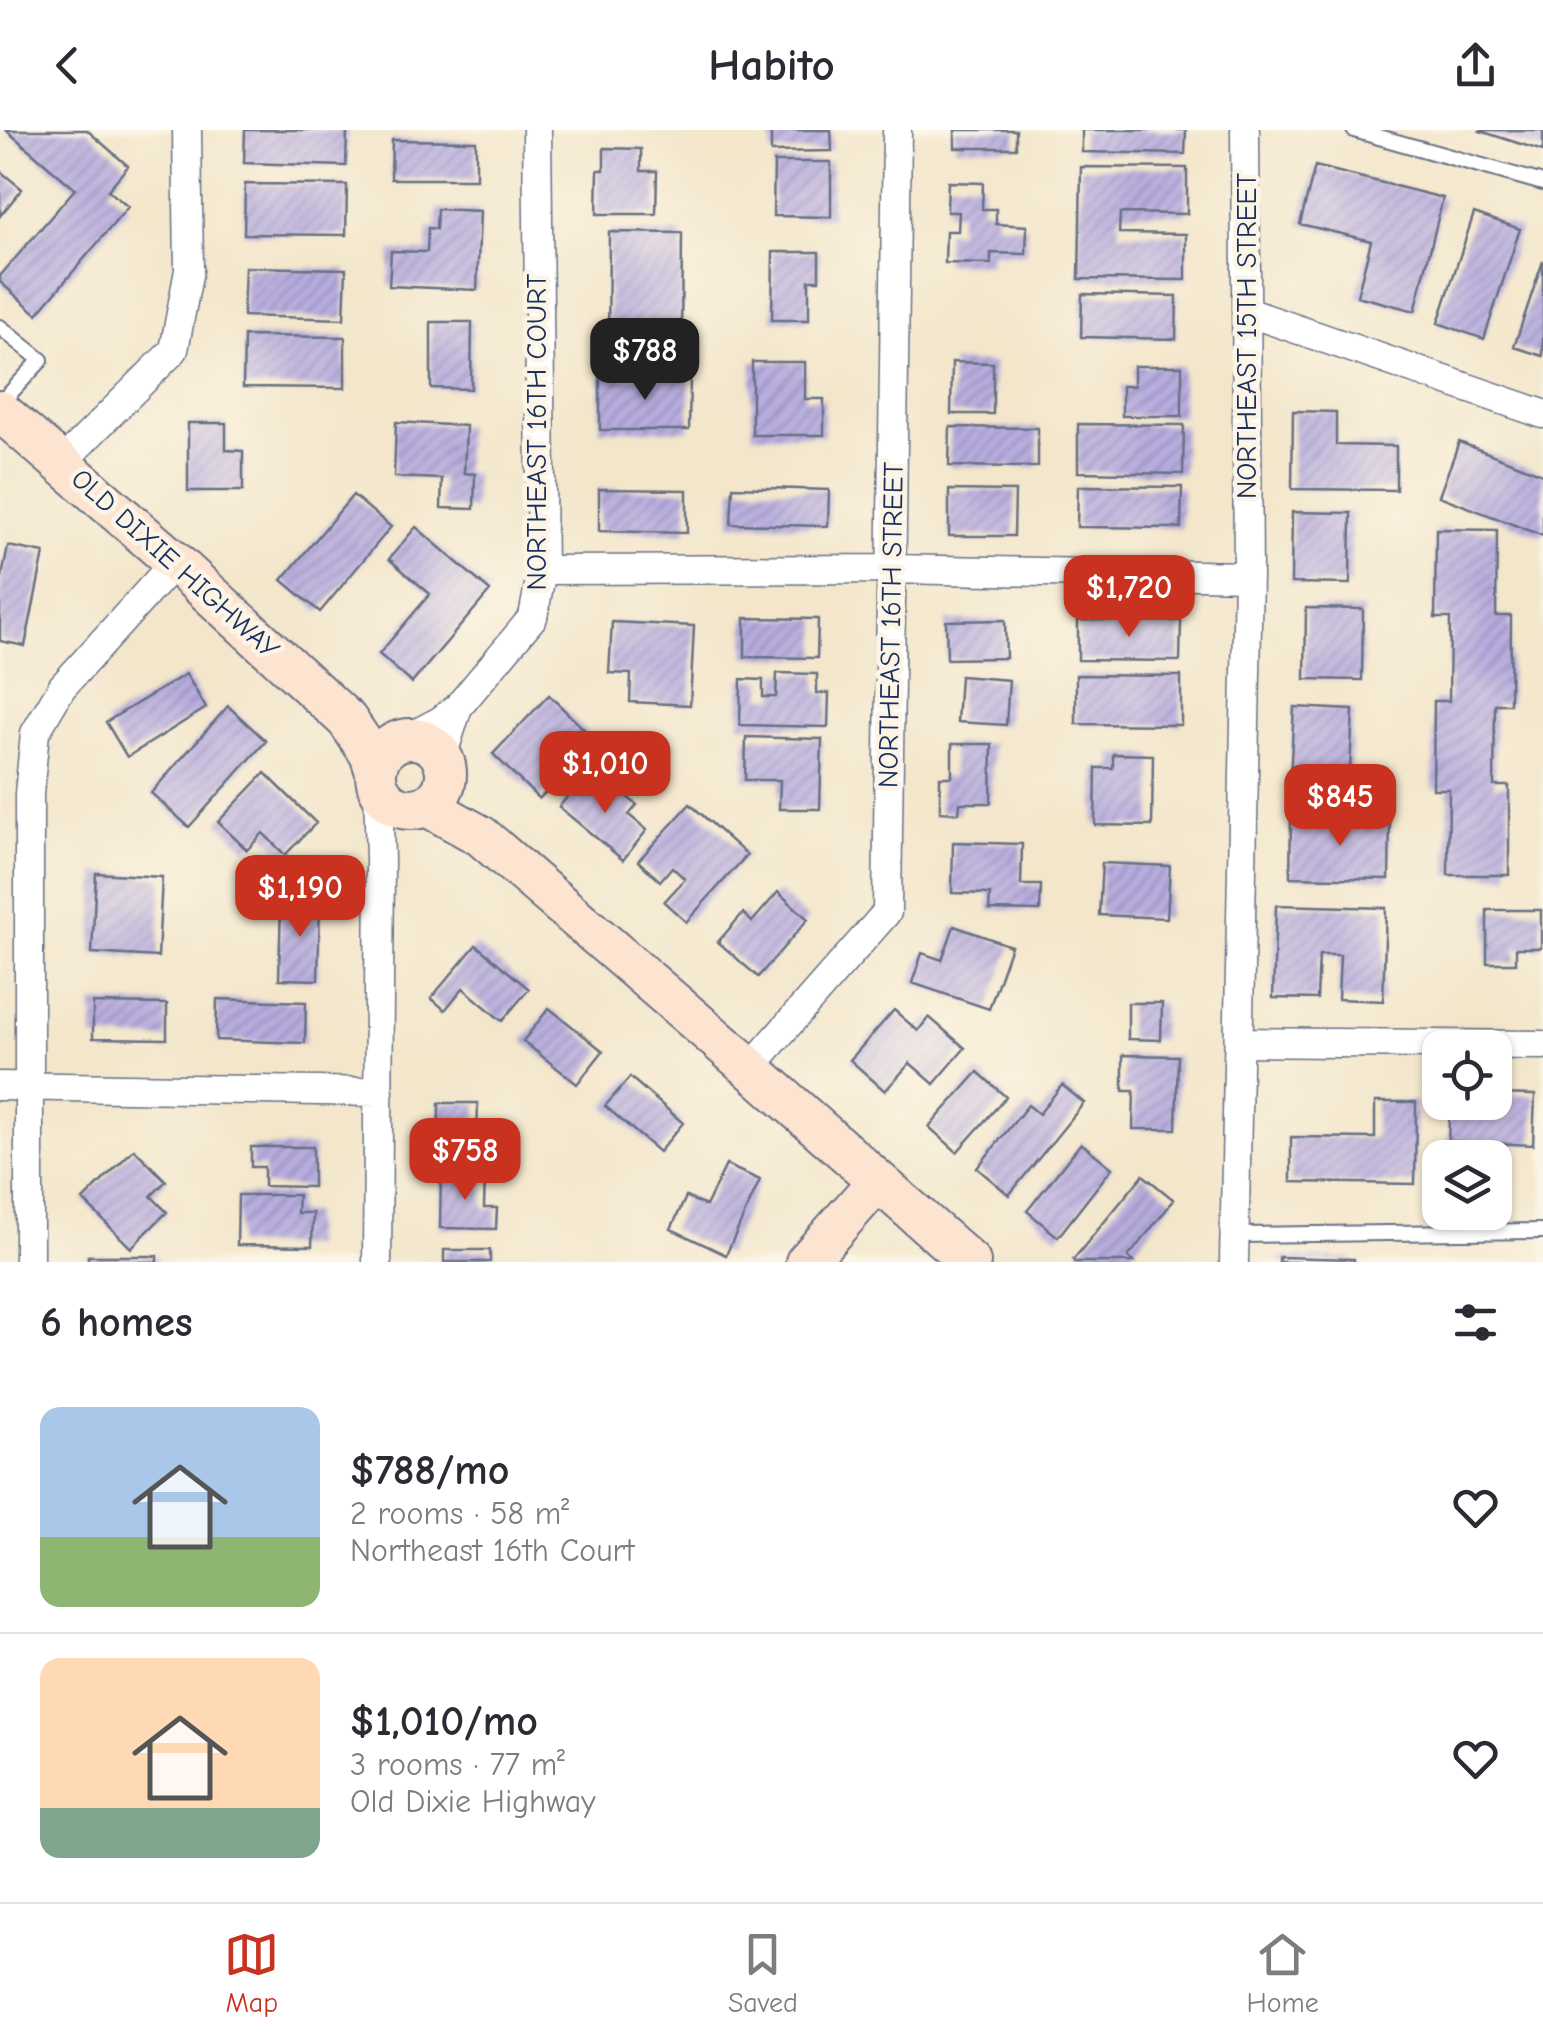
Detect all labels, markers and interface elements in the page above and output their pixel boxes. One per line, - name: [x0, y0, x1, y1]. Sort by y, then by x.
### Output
- icon: back: [40, 38, 95, 93]
- icon: share: [1448, 38, 1503, 93]
- text: Habito: [708, 39, 835, 91]
- street label: NORTHEAST 15TH STREET: [1231, 173, 1263, 499]
- street label: NORTHEAST 16TH COURT: [521, 273, 553, 590]
- pin: $788: [586, 318, 704, 403]
- text: $788: [612, 332, 678, 369]
- street label: NORTHEAST 16TH STREET: [872, 461, 910, 788]
- street label: OLD DIXIE HIGHWAY: [65, 462, 286, 666]
- pin: $1,720: [1048, 555, 1210, 640]
- text: $1,720: [1086, 569, 1172, 606]
- pin: $1,010: [524, 731, 686, 816]
- text: $1,010: [561, 745, 649, 782]
- pin: $845: [1281, 764, 1399, 849]
- text: $845: [1306, 778, 1374, 815]
- pin: $1,190: [219, 855, 381, 940]
- text: $1,190: [257, 869, 343, 906]
- map controls: [1422, 1030, 1512, 1230]
- button: locate: [1422, 1030, 1512, 1120]
- pin: $758: [406, 1118, 524, 1203]
- text: $758: [431, 1132, 499, 1169]
- button: layers: [1422, 1140, 1512, 1230]
- icon: filters: [1448, 1295, 1503, 1350]
- text: 6 homes: [40, 1298, 193, 1347]
- text: $788/mo: [350, 1446, 509, 1495]
- icon: home: [120, 1447, 240, 1567]
- icon: heart: [1448, 1480, 1503, 1535]
- text: 2 rooms · 58 m²: [350, 1495, 569, 1532]
- text: Northeast 16th Court: [350, 1532, 634, 1569]
- text: $1,010/mo: [350, 1697, 538, 1746]
- icon: home: [120, 1698, 240, 1818]
- icon: heart: [1448, 1731, 1503, 1786]
- text: 3 rooms · 77 m²: [350, 1746, 565, 1783]
- text: Old Dixie Highway: [350, 1783, 596, 1820]
- tab: Map: [224, 1927, 279, 2019]
- tab: Saved: [728, 1927, 798, 2019]
- tab: Home: [1246, 1927, 1319, 2019]

